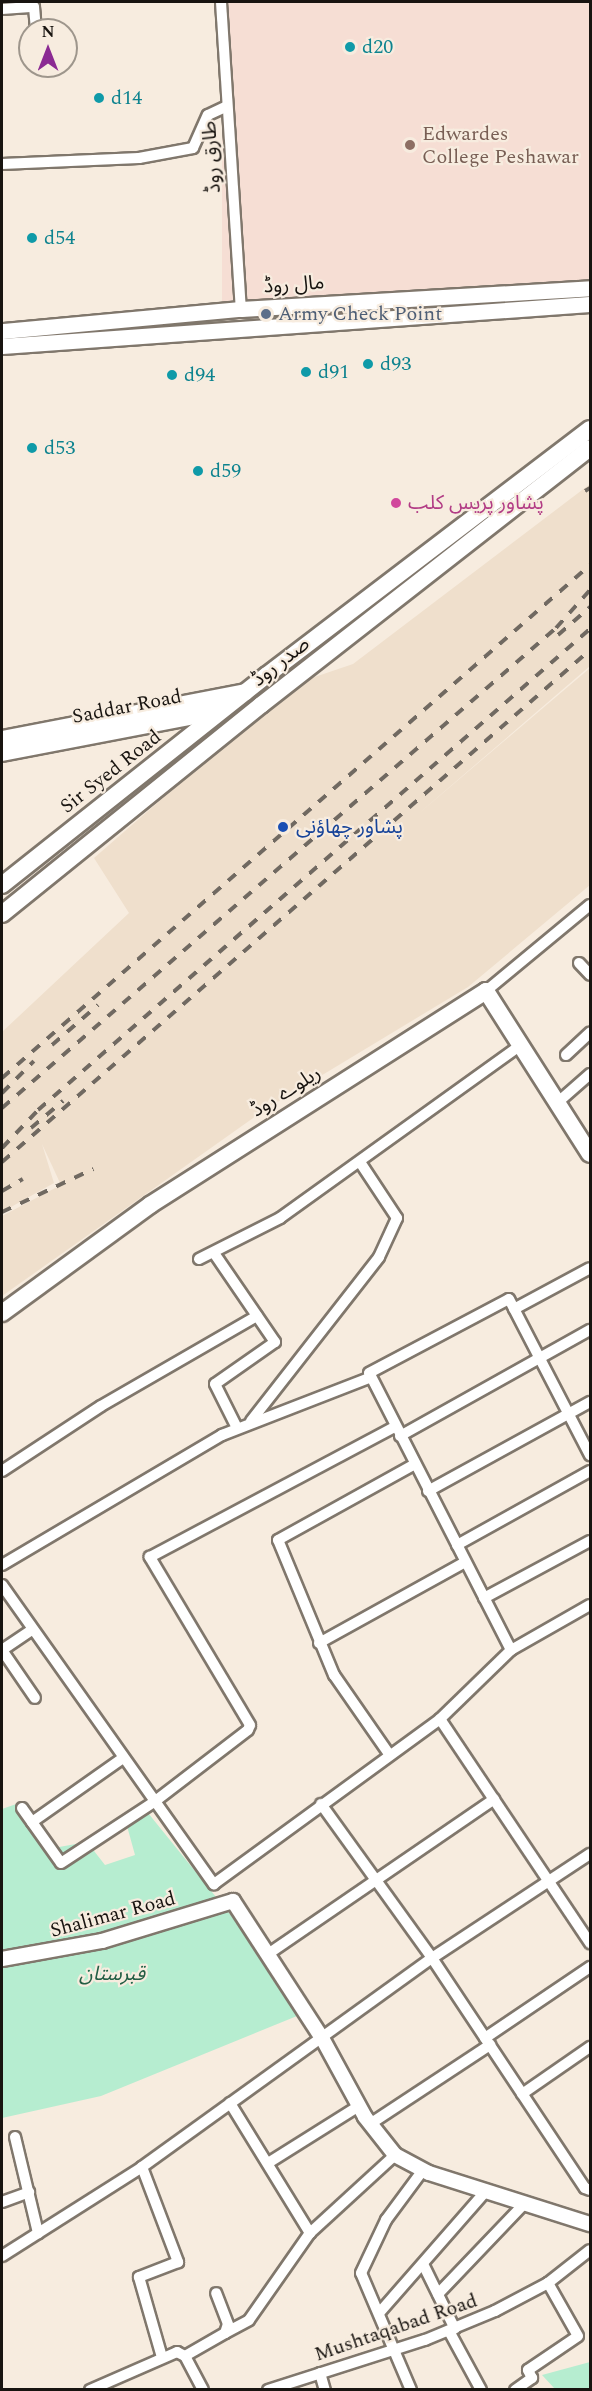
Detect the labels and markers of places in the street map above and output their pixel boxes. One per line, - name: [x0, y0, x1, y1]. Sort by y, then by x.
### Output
- place label: d20: [362, 35, 393, 59]
- marker: d20: [343, 40, 357, 54]
- place label: d14: [111, 86, 142, 110]
- marker: d14: [92, 91, 106, 105]
- place label: Edwardes College Peshawar: [422, 122, 579, 169]
- marker: Edwardes College Peshawar: [403, 138, 417, 152]
- place label: d54: [44, 226, 75, 250]
- marker: d54: [25, 231, 39, 245]
- place label: Army Check Point: [278, 302, 442, 326]
- marker: Army Check Point: [259, 307, 273, 321]
- place label: d93: [380, 352, 411, 376]
- marker: d93: [361, 357, 375, 371]
- place label: d91: [318, 360, 349, 384]
- place label: d94: [184, 363, 215, 387]
- marker: d91: [299, 365, 313, 379]
- marker: d94: [165, 368, 179, 382]
- place label: d53: [44, 436, 75, 460]
- marker: d53: [25, 441, 39, 455]
- place label: d59: [210, 459, 241, 483]
- marker: d59: [191, 464, 205, 478]
- place label: پشاور پریس کلب: [408, 491, 544, 515]
- marker: پشاور پریس کلب: [389, 496, 403, 510]
- place label: پشاور چھاؤنی: [296, 815, 403, 839]
- marker: پشاور چھاؤنی: [274, 818, 292, 836]

